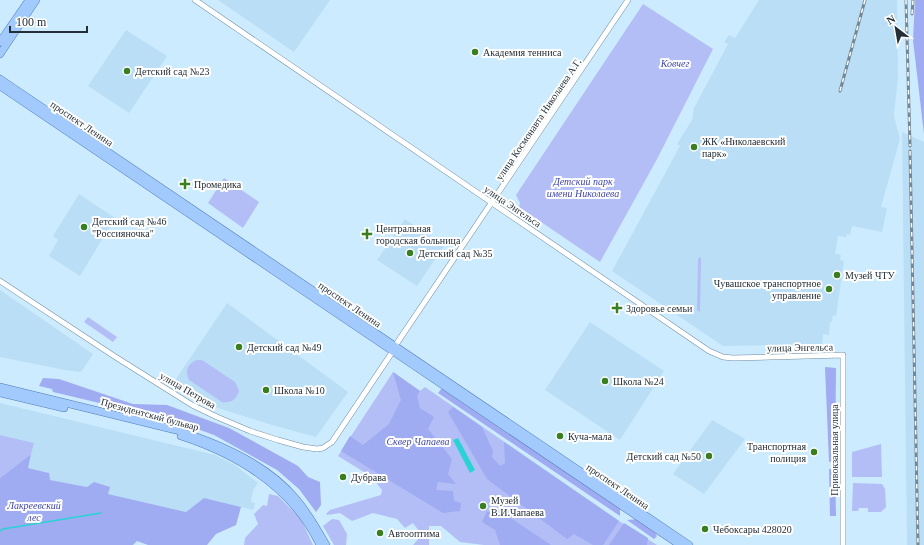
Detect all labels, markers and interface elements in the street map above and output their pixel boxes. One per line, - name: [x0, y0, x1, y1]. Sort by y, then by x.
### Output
- scale bar: [10, 8, 87, 34]
- north arrow: [876, 8, 916, 48]
- text: N: [884, 12, 897, 27]
- text: 100 m: [16, 15, 47, 29]
- marker: Академия тенниса: [470, 47, 480, 57]
- place label: Академия тенниса: [483, 47, 562, 58]
- street label: улица Космонавта Николаева А.Г.: [494, 56, 583, 182]
- park label: Ковчег: [660, 58, 689, 69]
- marker: Детский сад №23: [122, 66, 132, 76]
- place label: Детский сад №23: [135, 66, 210, 77]
- street label: проспект Ленина: [48, 98, 116, 149]
- place label: ЖК «Николаевский парк»: [702, 136, 786, 159]
- marker: ЖК «Николаевский парк»: [689, 142, 699, 152]
- park label: Детский парк имени Николаева: [547, 176, 619, 199]
- marker: Промедика: [179, 178, 191, 190]
- place label: Промедика: [194, 179, 242, 190]
- street label: улица Энгельса: [482, 183, 544, 230]
- place label: Детский сад №46 "Россияночка": [92, 216, 167, 239]
- marker: Детский сад №46 "Россияночка": [79, 222, 89, 232]
- place label: Центральная городская больница: [376, 223, 461, 246]
- marker: Центральная городская больница: [361, 228, 373, 240]
- marker: Детский сад №35: [405, 248, 415, 258]
- place label: Детский сад №35: [418, 248, 493, 259]
- marker: Музей ЧТУ: [832, 270, 842, 280]
- place label: Музей ЧТУ: [845, 270, 895, 281]
- place label: Чувашское транспортное управление: [714, 278, 822, 301]
- street label: проспект Ленина: [316, 279, 384, 330]
- marker: Чувашское транспортное управление: [824, 284, 834, 294]
- marker: Здоровье семьи: [611, 302, 623, 314]
- place label: Здоровье семьи: [626, 303, 693, 314]
- street label: улица Энгельса: [767, 341, 834, 354]
- marker: Детский сад №49: [234, 342, 244, 352]
- place label: Детский сад №49: [247, 342, 322, 353]
- street label: улица Петрова: [158, 370, 218, 411]
- marker: Школа №24: [600, 376, 610, 386]
- place label: Школа №24: [613, 376, 664, 387]
- marker: Школа №10: [261, 385, 271, 395]
- place label: Школа №10: [274, 385, 325, 396]
- street label: Президентский бульвар: [100, 396, 200, 433]
- street label: Привокзальная улица: [829, 404, 840, 496]
- marker: Куча-мала: [555, 431, 565, 441]
- place label: Куча-мала: [568, 431, 612, 442]
- park label: Сквер Чапаева: [386, 436, 450, 447]
- place label: Транспортная полиция: [747, 441, 806, 464]
- marker: Транспортная полиция: [809, 447, 819, 457]
- place label: Детский сад №50: [626, 451, 701, 462]
- marker: Детский сад №50: [704, 451, 714, 461]
- street label: проспект Ленина: [584, 461, 652, 512]
- marker: Дубрава: [338, 472, 348, 482]
- place label: Дубрава: [351, 472, 387, 483]
- place label: Музей В.И.Чапаева: [491, 495, 545, 518]
- park label: Лакреевский лес: [6, 500, 61, 523]
- marker: Музей В.И.Чапаева: [478, 501, 488, 511]
- marker: Чебоксары 428020: [700, 524, 710, 534]
- place label: Чебоксары 428020: [713, 524, 792, 535]
- marker: Автооптима: [375, 528, 385, 538]
- place label: Автооптима: [388, 528, 440, 539]

